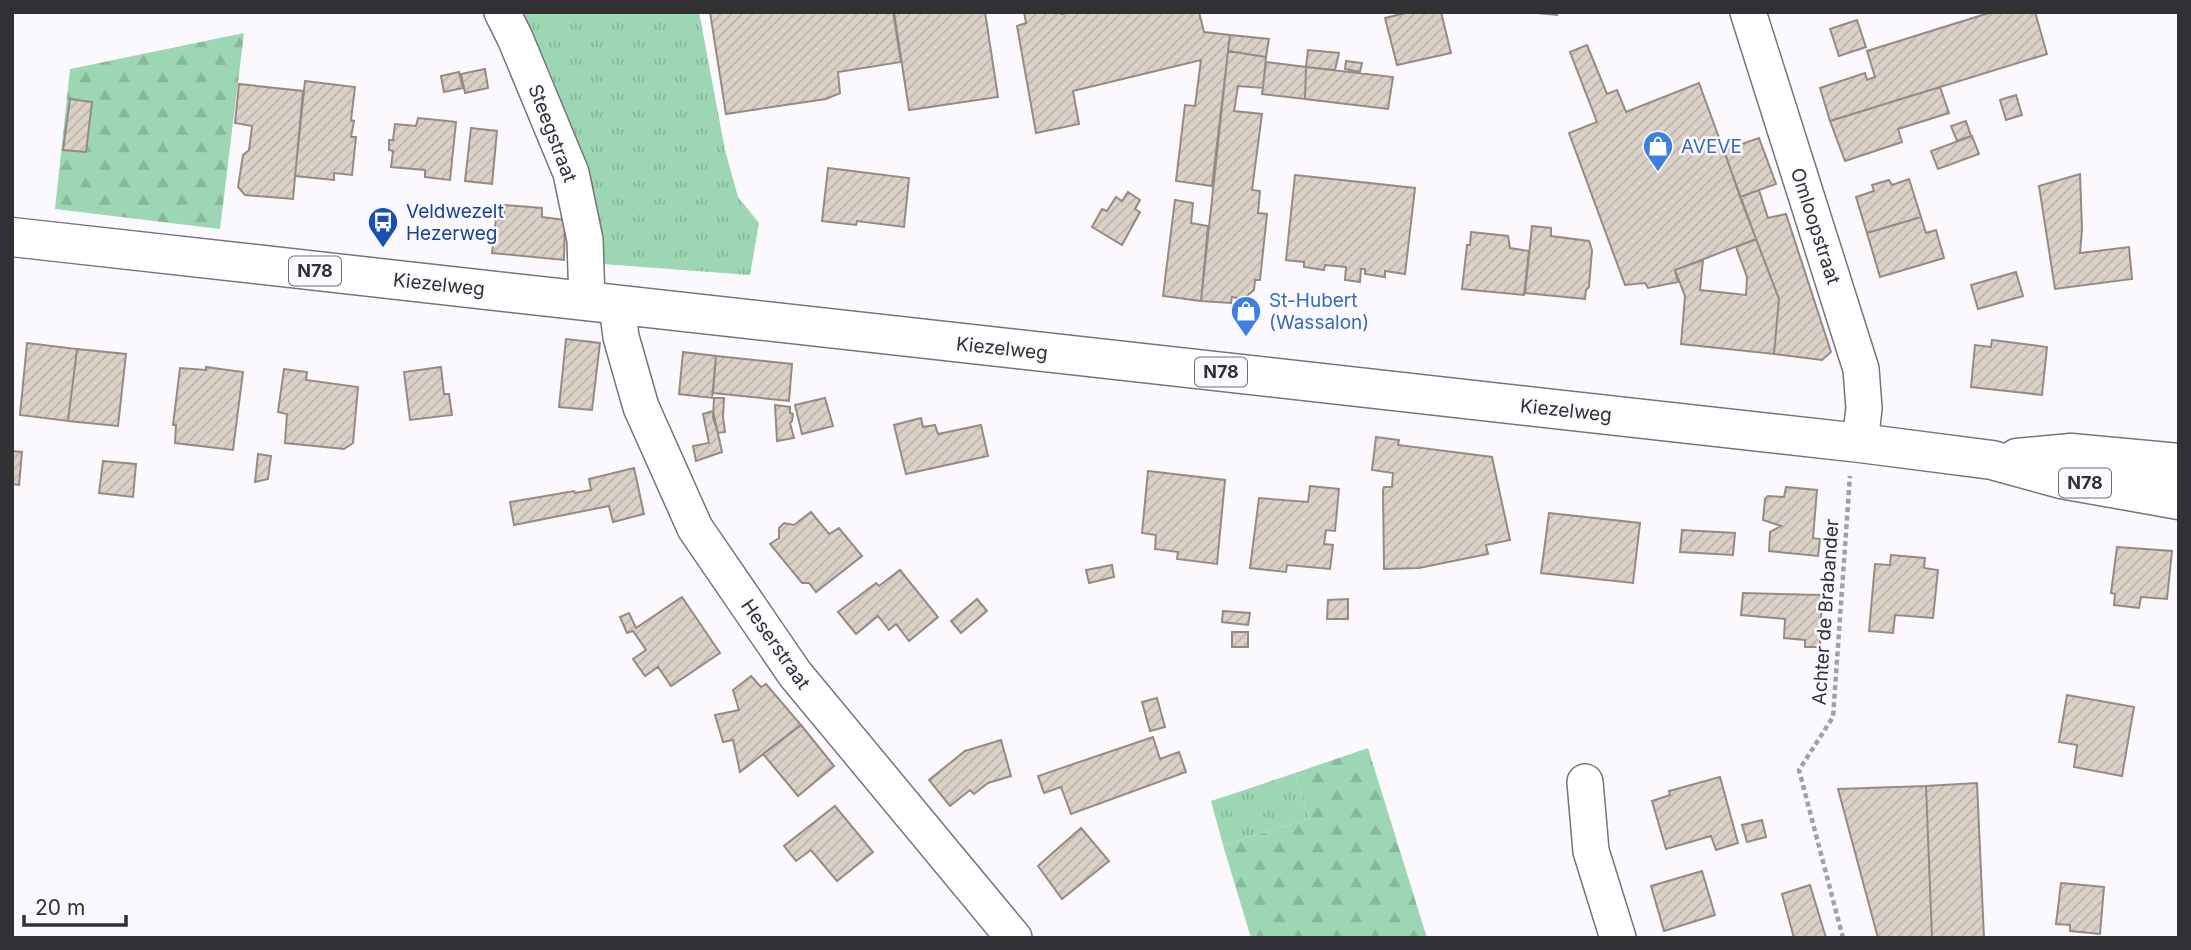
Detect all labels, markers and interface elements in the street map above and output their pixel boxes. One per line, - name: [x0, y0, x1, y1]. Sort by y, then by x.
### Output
- street label: Steegstraat: [523, 81, 582, 185]
- shop icon: AVEVE: [1641, 129, 1675, 173]
- place label: AVEVE: [1681, 135, 1742, 158]
- street label: Omloopstraat: [1786, 165, 1845, 287]
- place label: Veldwezelt Hezerweg: [406, 200, 504, 245]
- bus stop icon: Veldwezelt Hezerweg: [366, 205, 400, 249]
- road number: N78: [289, 256, 341, 286]
- street label: Kiezelweg: [392, 268, 486, 301]
- place label: St-Hubert (Wassalon): [1269, 289, 1369, 334]
- shop icon: St-Hubert (Wassalon): [1229, 294, 1263, 338]
- street label: Kiezelweg: [955, 332, 1049, 365]
- road number: N78: [1195, 358, 1247, 386]
- street label: Kiezelweg: [1519, 394, 1613, 427]
- road number: N78: [2059, 468, 2111, 498]
- street label: Achter de Brabander: [1808, 518, 1843, 706]
- street label: Heserstraat: [736, 595, 815, 694]
- scale bar: [24, 884, 126, 928]
- text: 20 m: [35, 895, 85, 920]

